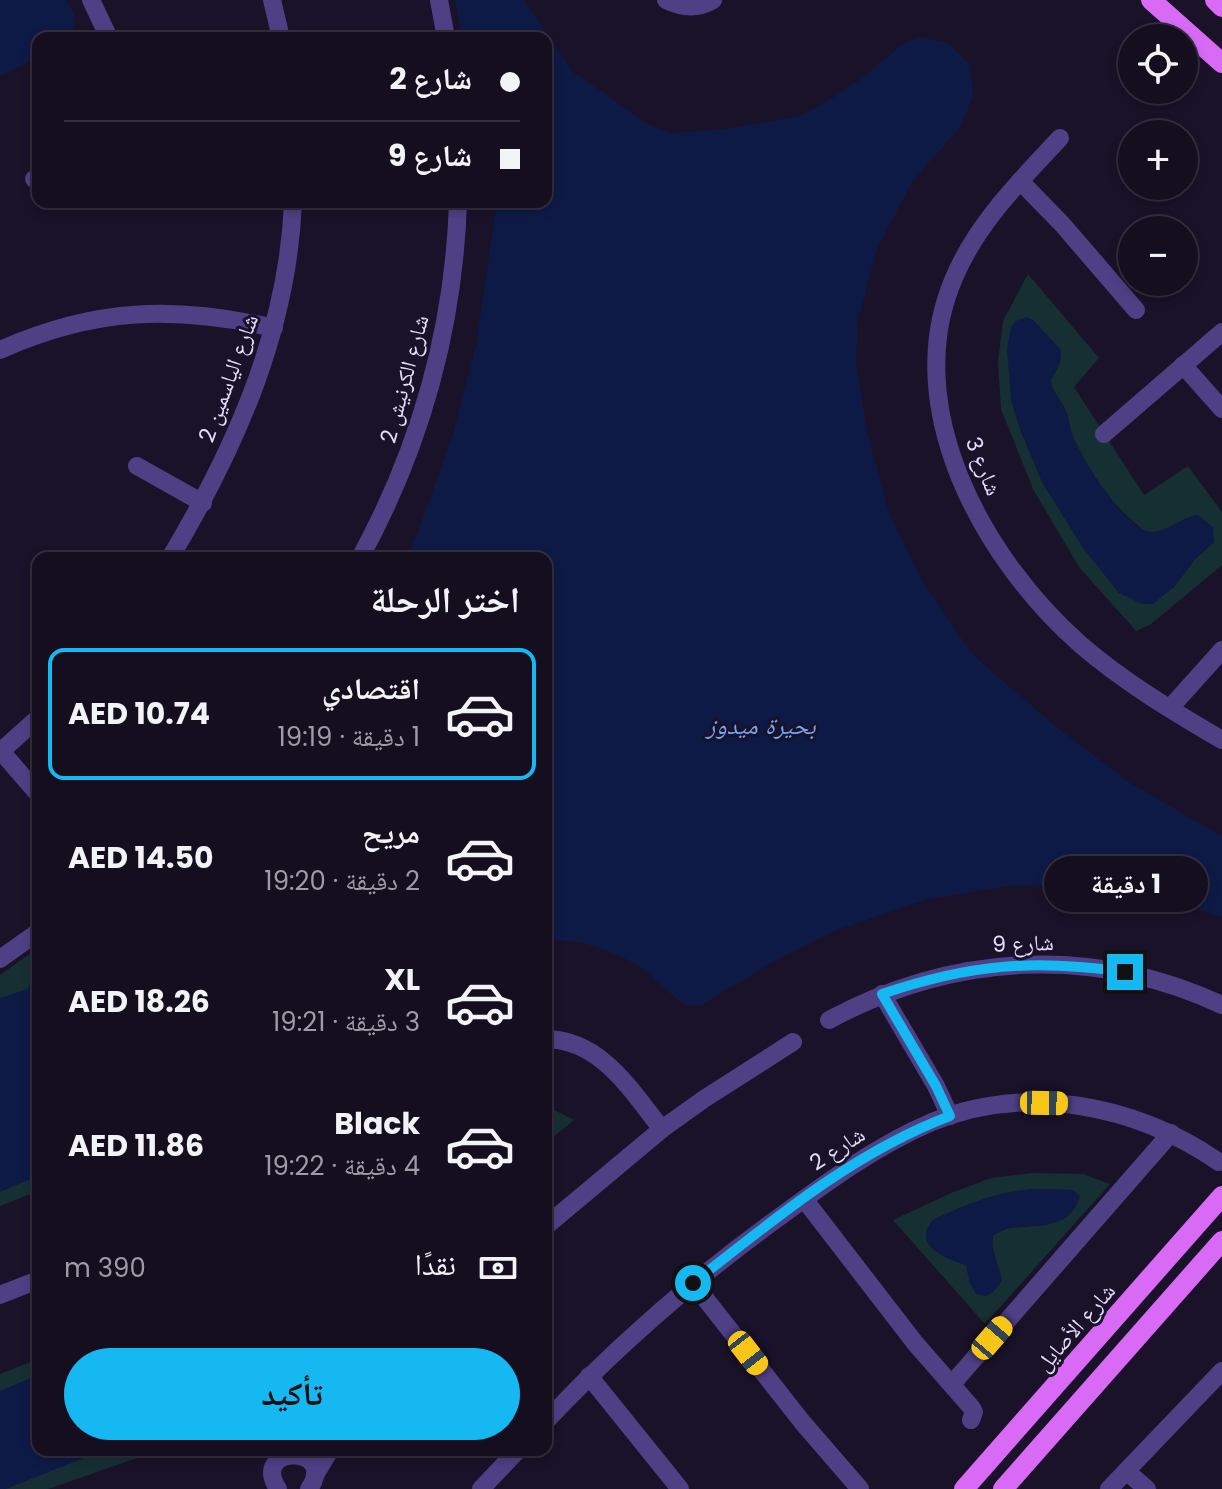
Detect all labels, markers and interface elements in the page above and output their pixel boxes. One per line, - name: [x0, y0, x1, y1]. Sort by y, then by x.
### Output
- map controls: [1118, 24, 1198, 296]
- button: locate: [1118, 24, 1198, 104]
- text: شارع 2: [389, 57, 472, 100]
- button: +: [1118, 120, 1198, 200]
- text: شارع 9: [388, 134, 472, 177]
- button: −: [1118, 216, 1198, 296]
- street label: شارع الياسمين 2: [191, 310, 266, 446]
- street label: شارع الكرنيش 2: [372, 312, 436, 447]
- street label: شارع 3: [958, 432, 1009, 500]
- text: اختر الرحلة: [370, 574, 520, 625]
- text: اقتصادي: [322, 667, 420, 710]
- icon: car: [444, 678, 516, 750]
- text: AED 10.74: [68, 692, 210, 735]
- water label: بحيرة ميدوز: [704, 709, 816, 742]
- text: 1 دقيقة · 19:19: [278, 719, 420, 755]
- text: مريح: [362, 811, 420, 854]
- icon: car: [444, 822, 516, 894]
- text: AED 14.50: [68, 836, 214, 879]
- callout: 1 دقيقة: [1043, 856, 1207, 912]
- text: 2 دقيقة · 19:20: [264, 863, 420, 899]
- text: 1 دقيقة: [1091, 866, 1161, 902]
- street label: شارع 9: [992, 927, 1054, 960]
- route end: [1107, 954, 1143, 990]
- text: XL: [384, 958, 420, 1001]
- icon: car: [444, 966, 516, 1038]
- text: AED 18.26: [68, 980, 210, 1023]
- text: 3 دقيقة · 19:21: [272, 1004, 420, 1040]
- car: [1020, 1091, 1068, 1115]
- text: Black: [334, 1102, 420, 1145]
- icon: car: [444, 1110, 516, 1182]
- street label: شارع 2: [804, 1119, 871, 1178]
- text: AED 11.86: [68, 1124, 204, 1167]
- text: 4 دقيقة · 19:22: [264, 1148, 420, 1184]
- text: نقدًا: [415, 1243, 456, 1286]
- icon: cash: [476, 1246, 520, 1290]
- text: 390 m: [64, 1250, 146, 1286]
- route start: [675, 1265, 711, 1301]
- street label: شارع الأصايل: [1028, 1277, 1122, 1378]
- car: [967, 1312, 1017, 1364]
- car: [724, 1327, 772, 1379]
- button: تأكيد: [64, 1348, 520, 1440]

